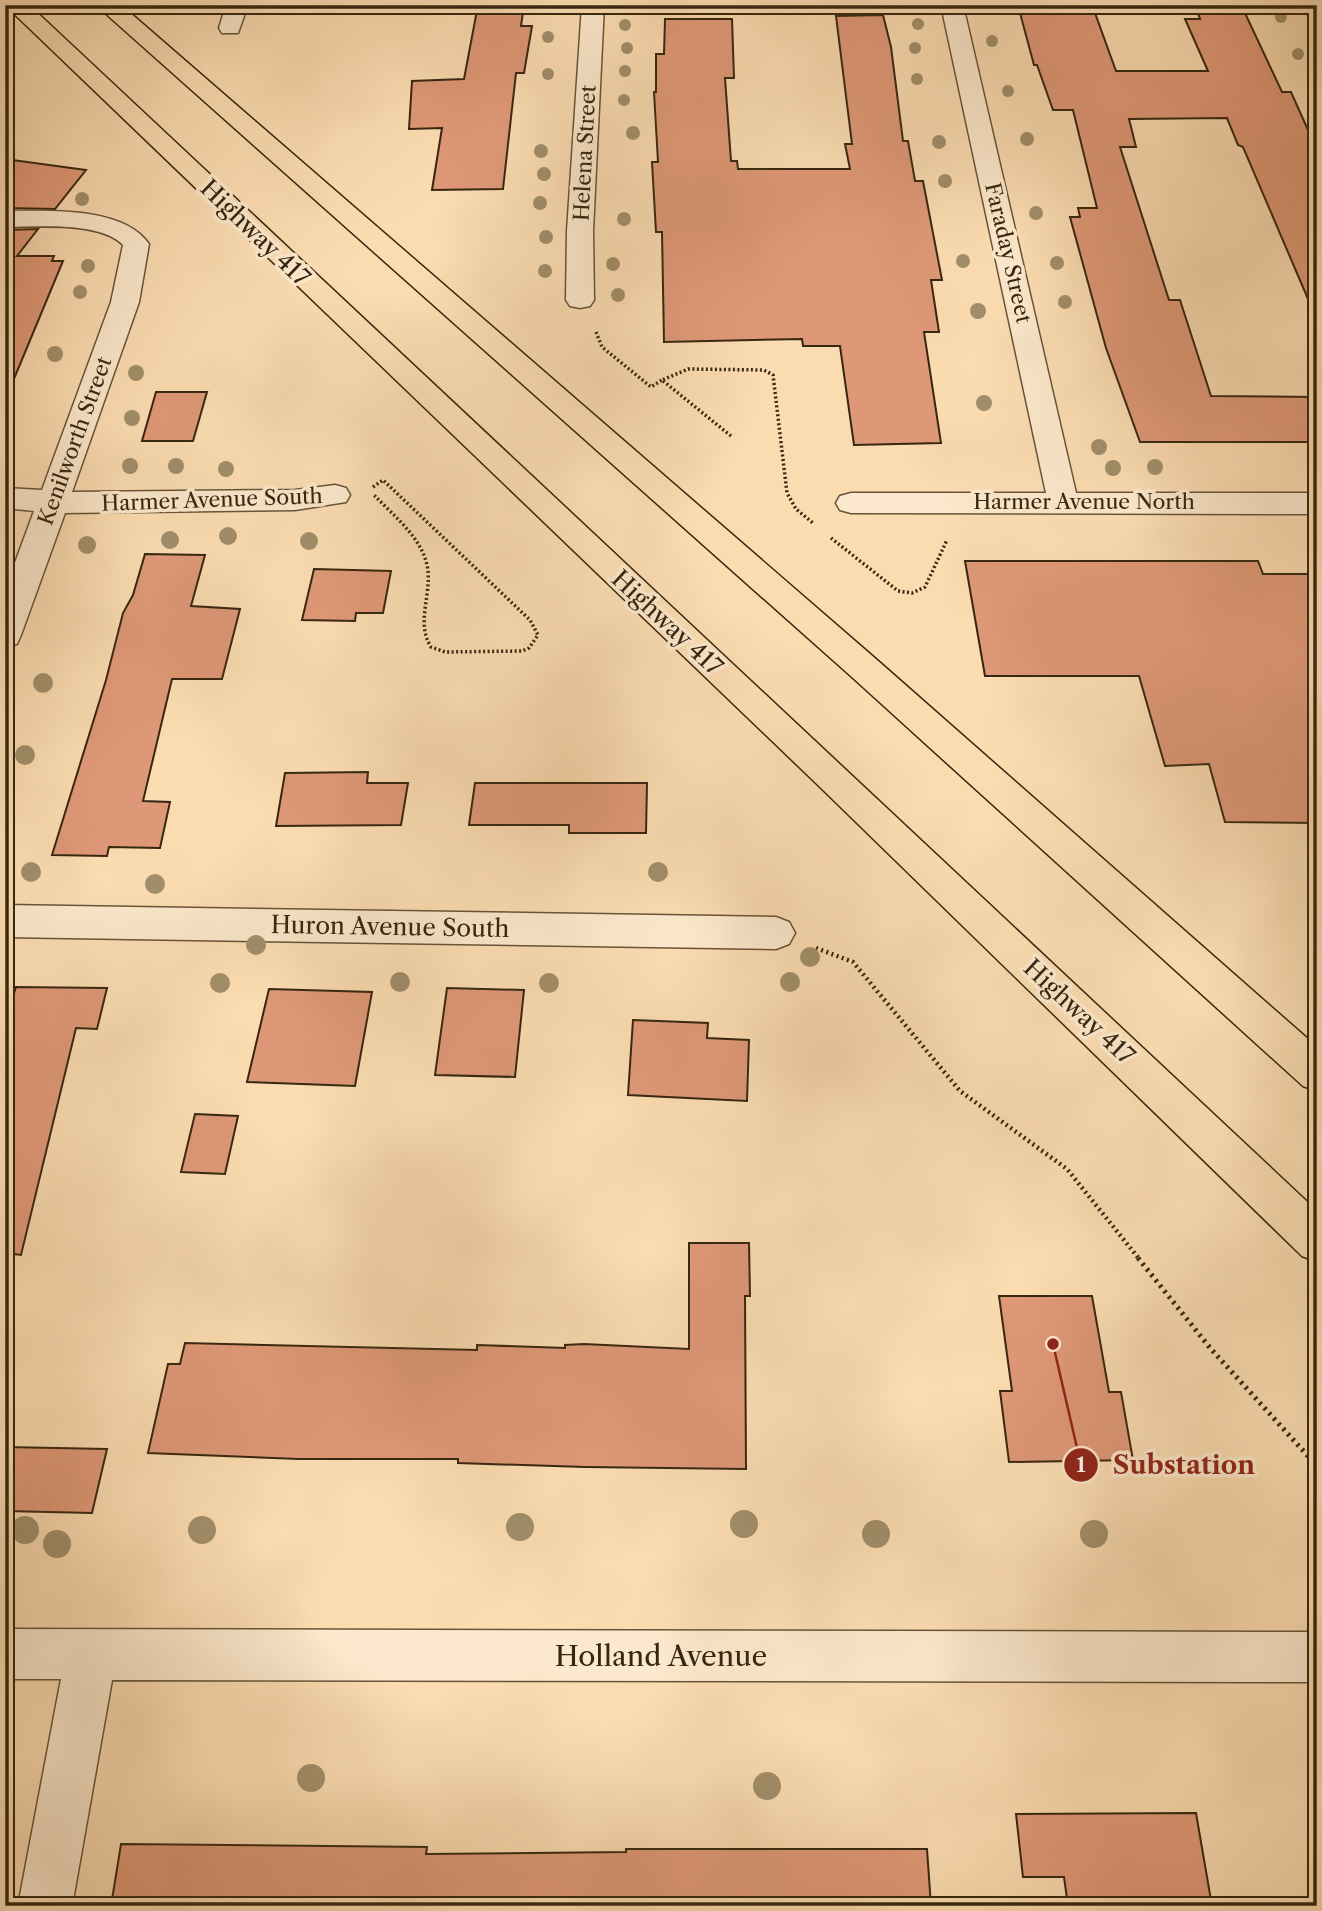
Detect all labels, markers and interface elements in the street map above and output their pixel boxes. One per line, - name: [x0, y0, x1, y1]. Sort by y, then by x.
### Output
- street label: Helena Street: [568, 84, 601, 222]
- street label: Highway 417: [195, 173, 316, 292]
- street label: Faraday Street: [980, 180, 1037, 326]
- street label: Kenilworth Street: [32, 353, 117, 528]
- street label: Harmer Avenue South: [101, 483, 323, 516]
- street label: Harmer Avenue North: [973, 489, 1195, 514]
- street label: Highway 417: [606, 564, 729, 681]
- street label: Huron Avenue South: [270, 910, 510, 943]
- street label: Highway 417: [1018, 953, 1141, 1070]
- callout: Substation: [1064, 1441, 1269, 1488]
- text: Substation: [1113, 1449, 1255, 1481]
- text: 1: [1076, 1452, 1086, 1477]
- street label: Holland Avenue: [555, 1639, 767, 1673]

